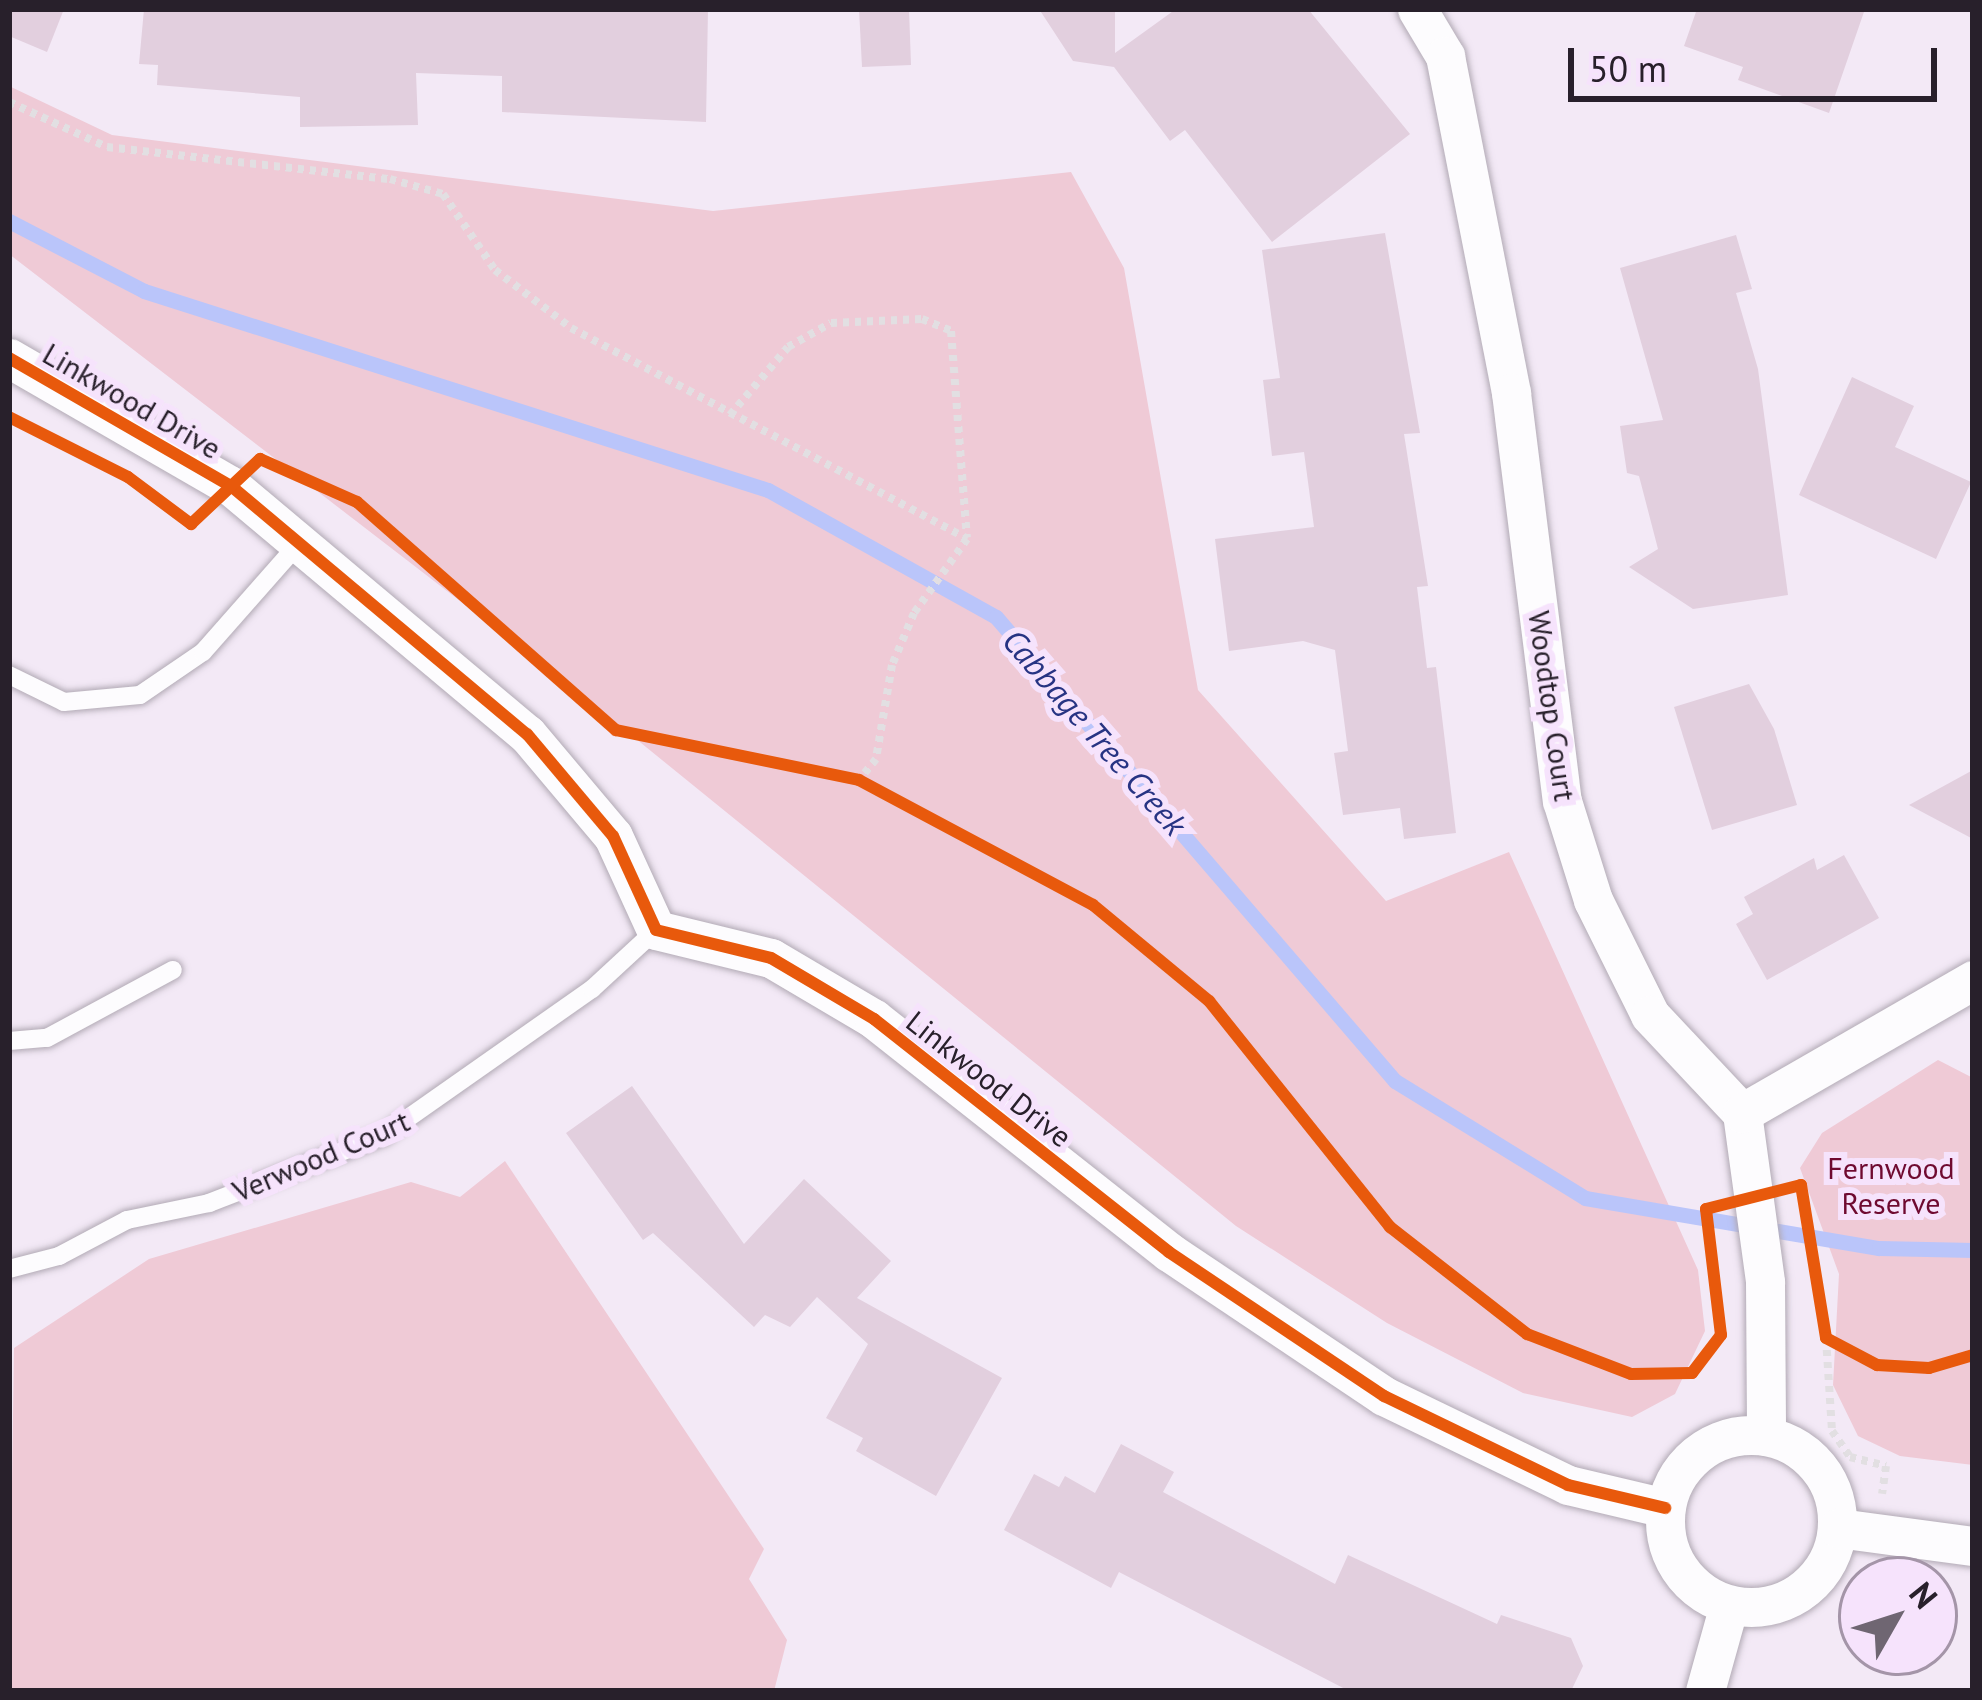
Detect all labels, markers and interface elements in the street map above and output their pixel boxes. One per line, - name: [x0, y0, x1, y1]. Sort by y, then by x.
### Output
- scale bar: [1574, 24, 1943, 98]
- text: 50 m: [1589, 45, 1667, 92]
- street label: Linkwood Drive: [37, 336, 227, 466]
- street label: Woodtop Court: [1521, 609, 1583, 803]
- water label: Cabbage Tree Creek: [994, 620, 1196, 844]
- street label: Linkwood Drive: [899, 1003, 1079, 1155]
- street label: Verwood Court: [227, 1103, 415, 1209]
- park label: Fernwood Reserve: [1827, 1150, 1955, 1220]
- north arrow: [1838, 1556, 1958, 1676]
- text: N: [1901, 1573, 1948, 1617]

